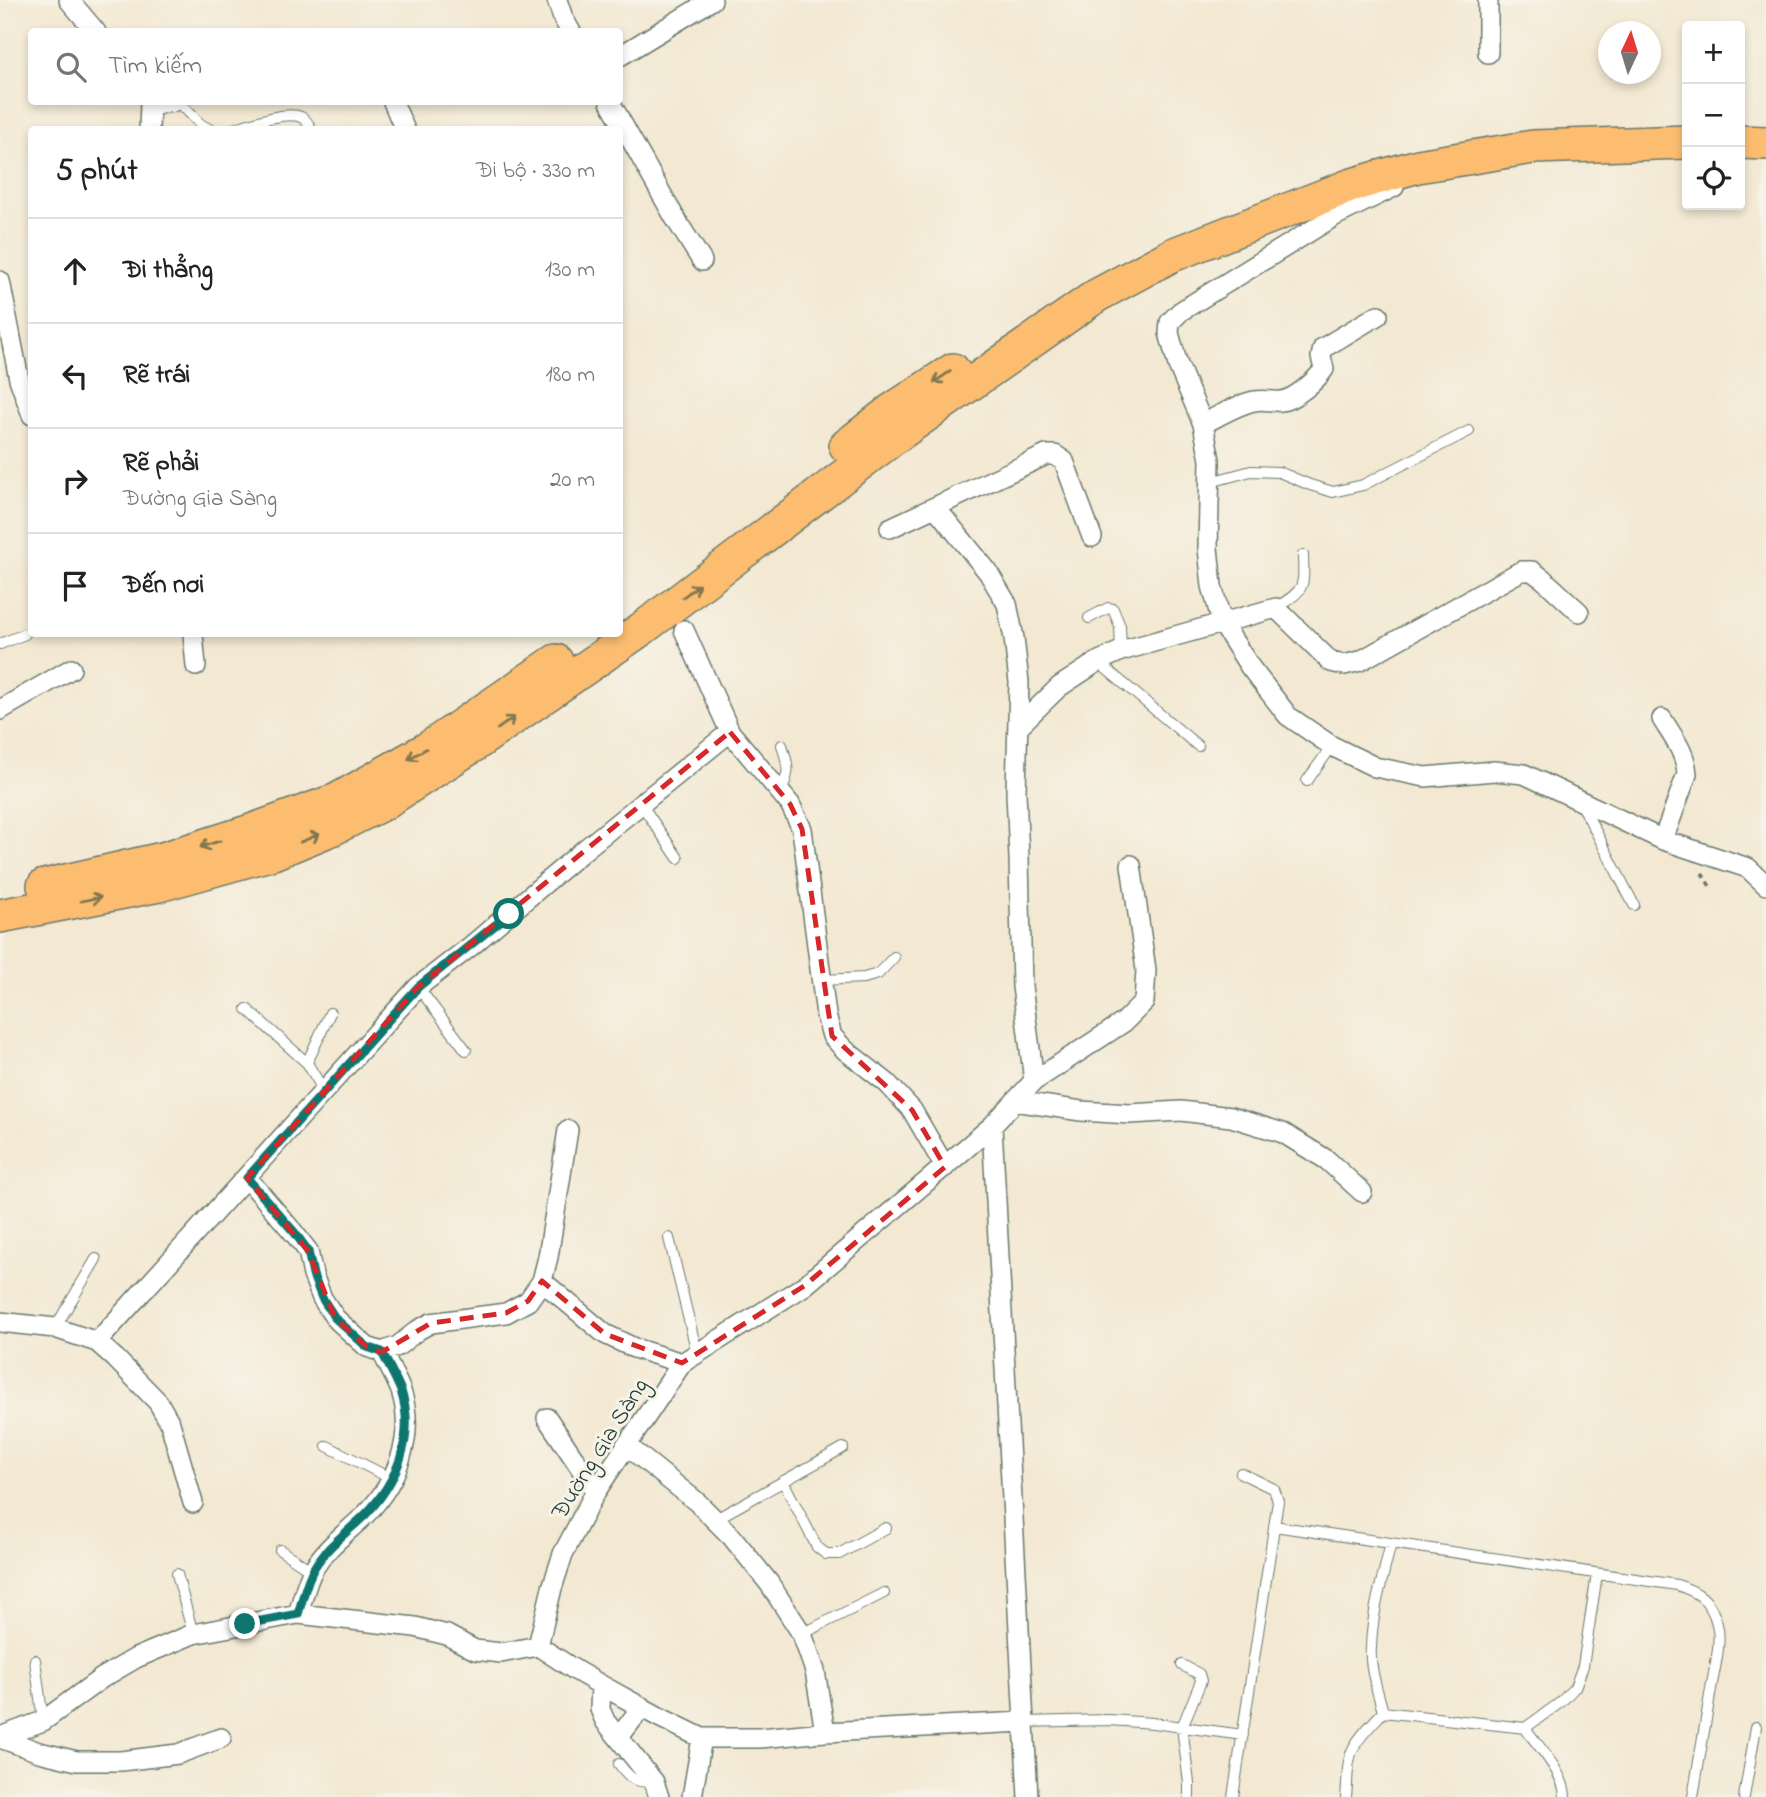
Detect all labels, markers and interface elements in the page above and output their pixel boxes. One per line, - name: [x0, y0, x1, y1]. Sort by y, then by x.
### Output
- north arrow: [1598, 21, 1661, 84]
- map controls: [1682, 21, 1745, 210]
- button: +: [1682, 21, 1745, 84]
- search box: [28, 28, 623, 105]
- icon: search: [52, 48, 90, 86]
- text: Tìm kiếm: [108, 48, 202, 86]
- button: −: [1682, 84, 1745, 147]
- button: locate: [1682, 147, 1745, 210]
- text: 5 phút: [56, 150, 137, 194]
- text: Đi bộ · 330 m: [476, 155, 595, 188]
- icon: ahead: [56, 252, 94, 290]
- text: Đi thẳng: [123, 252, 213, 290]
- text: 130 m: [545, 254, 595, 287]
- icon: left: [56, 357, 94, 395]
- text: Rẽ trái: [123, 357, 190, 395]
- text: 180 m: [546, 359, 595, 392]
- one-way arrow: [932, 370, 952, 384]
- text: Rẽ phải: [123, 445, 199, 483]
- icon: right: [56, 462, 94, 500]
- text: 20 m: [550, 464, 595, 497]
- text: Đường Gia Sàng: [123, 483, 277, 516]
- icon: arrive: [56, 567, 94, 605]
- text: Đến nơi: [123, 567, 204, 605]
- one-way arrow: [681, 584, 700, 599]
- one-way arrow: [496, 716, 515, 730]
- one-way arrow: [408, 747, 428, 761]
- one-way arrow: [299, 831, 320, 844]
- one-way arrow: [199, 839, 221, 852]
- one-way arrow: [79, 892, 102, 905]
- route start: [493, 898, 524, 929]
- street label: Đường Gia Sàng: [543, 1372, 659, 1528]
- route end: [229, 1608, 260, 1639]

